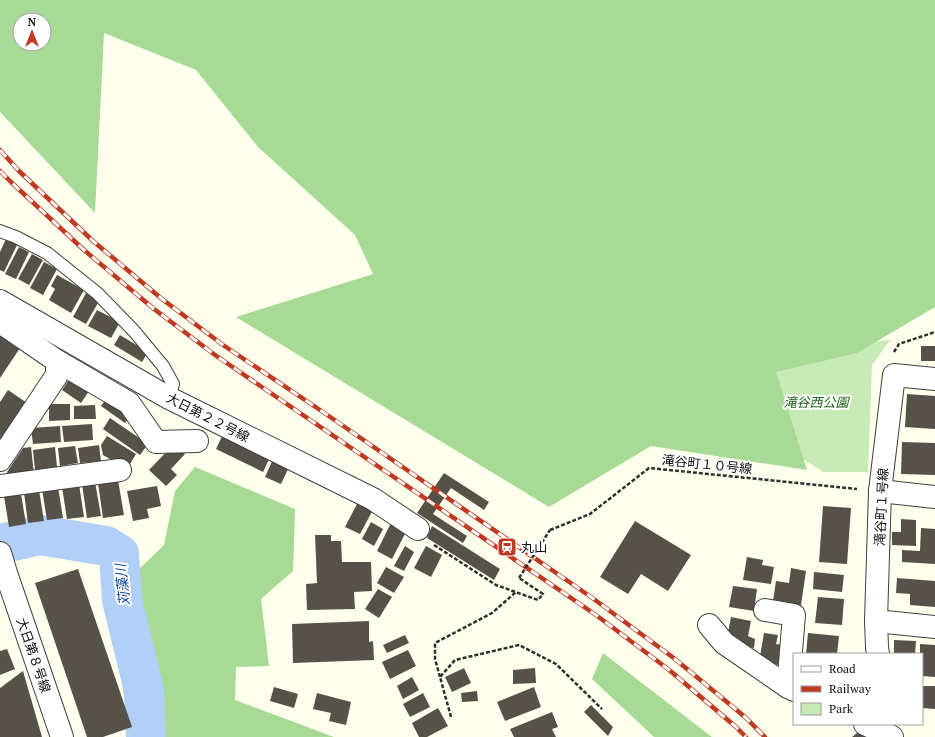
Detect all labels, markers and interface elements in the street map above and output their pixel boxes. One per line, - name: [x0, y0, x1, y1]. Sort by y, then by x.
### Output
- north arrow: [12, 12, 52, 52]
- text: N: [28, 15, 37, 29]
- street label: 大日第２２号線: [163, 388, 253, 446]
- park label: 滝谷西公園: [783, 393, 850, 411]
- street label: 滝谷町１０号線: [661, 450, 753, 478]
- street label: 滝谷町１号線: [870, 468, 892, 546]
- station icon: 丸山: [496, 536, 518, 558]
- place label: 丸山: [521, 538, 547, 556]
- water label: 苅藻川: [110, 561, 134, 607]
- street label: 大日第８号線: [13, 615, 55, 695]
- legend: [793, 653, 923, 725]
- text: Road: [829, 661, 856, 676]
- text: Railway: [829, 681, 872, 696]
- text: Park: [829, 701, 854, 716]

